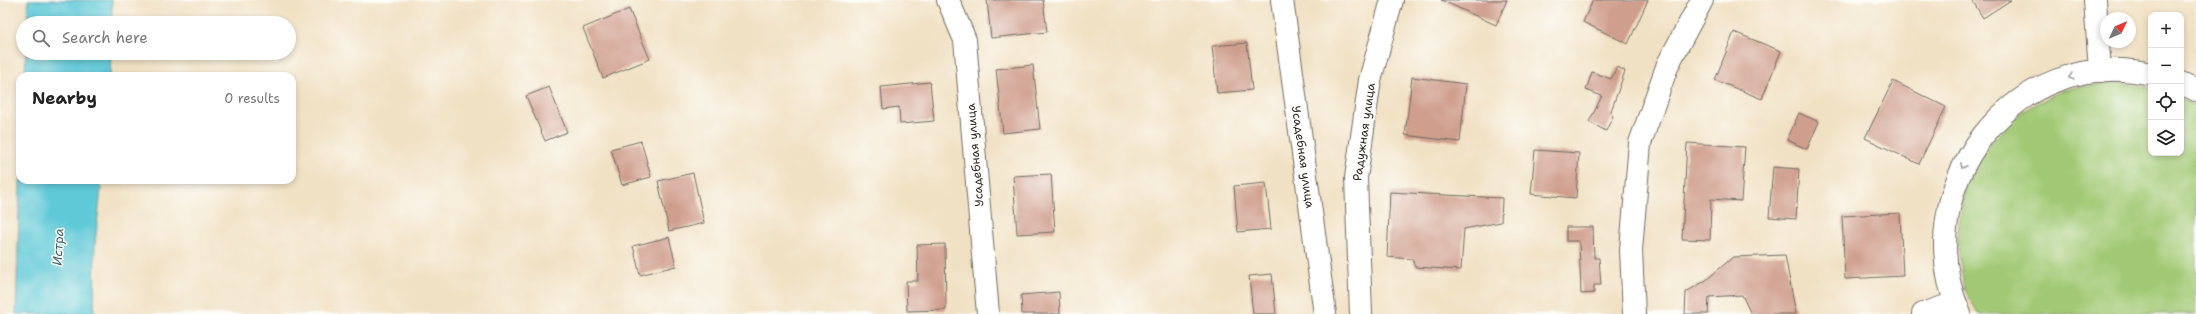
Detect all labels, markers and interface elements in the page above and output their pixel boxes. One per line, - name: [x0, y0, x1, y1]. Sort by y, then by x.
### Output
- north arrow: [2100, 12, 2136, 48]
- map controls: [2148, 12, 2184, 156]
- button: +: [2148, 12, 2184, 48]
- search box: [16, 16, 296, 60]
- icon: search: [30, 27, 52, 49]
- text: Search here: [62, 28, 148, 48]
- button: −: [2148, 48, 2184, 84]
- one-way arrow: [2068, 72, 2075, 81]
- street label: Радужная улица: [1349, 81, 1379, 182]
- button: locate: [2148, 84, 2184, 120]
- text: Nearby: [32, 87, 97, 109]
- text: 0 results: [224, 90, 280, 107]
- street label: Усадебная улица: [962, 102, 987, 207]
- street label: Усадебная улица: [1288, 105, 1318, 210]
- button: layers: [2148, 120, 2184, 156]
- one-way arrow: [1960, 161, 1968, 169]
- water label: Истра: [49, 228, 67, 266]

